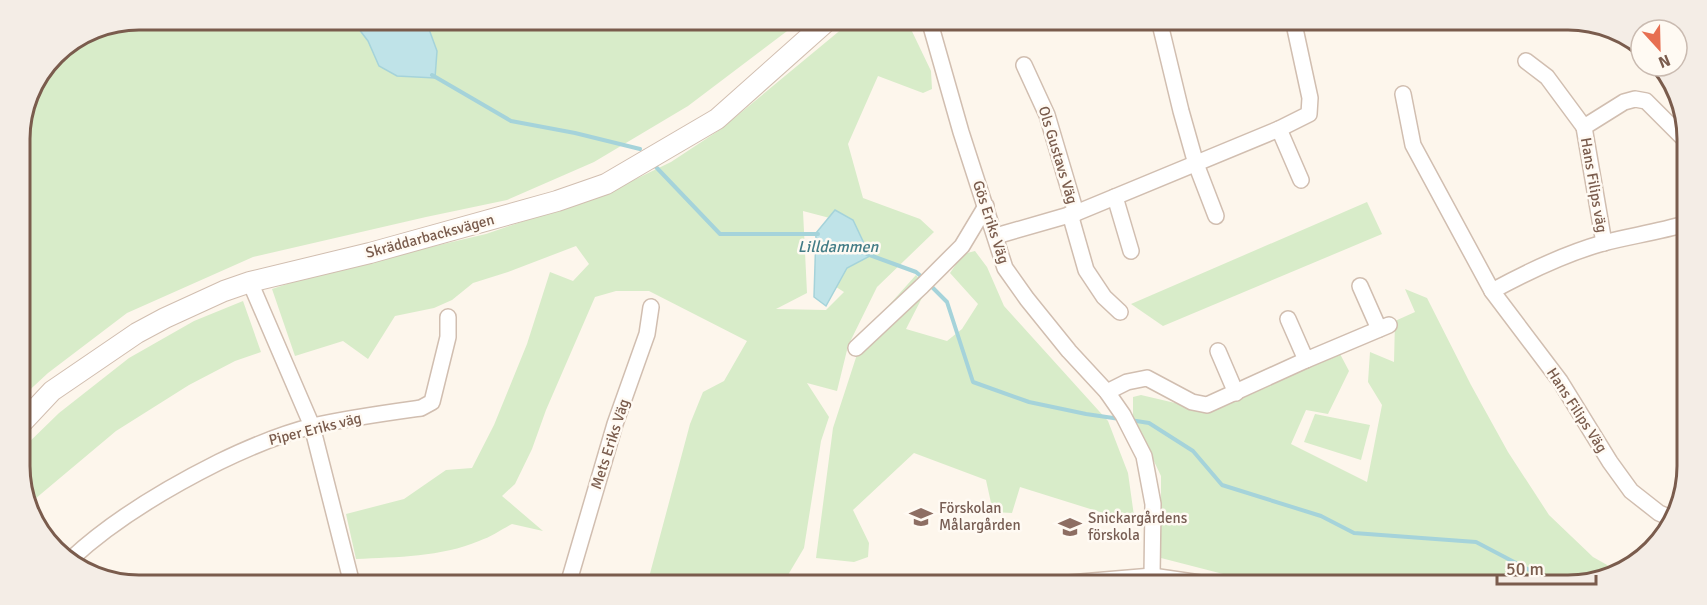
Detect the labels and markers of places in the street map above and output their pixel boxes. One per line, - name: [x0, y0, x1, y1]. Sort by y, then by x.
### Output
- place label: Förskolan Målargården: [939, 499, 1021, 534]
- school or university icon: Förskolan Målargården: [908, 504, 934, 530]
- place label: Snickargårdens förskola: [1088, 509, 1188, 544]
- school or university icon: Snickargårdens förskola: [1057, 514, 1083, 540]

